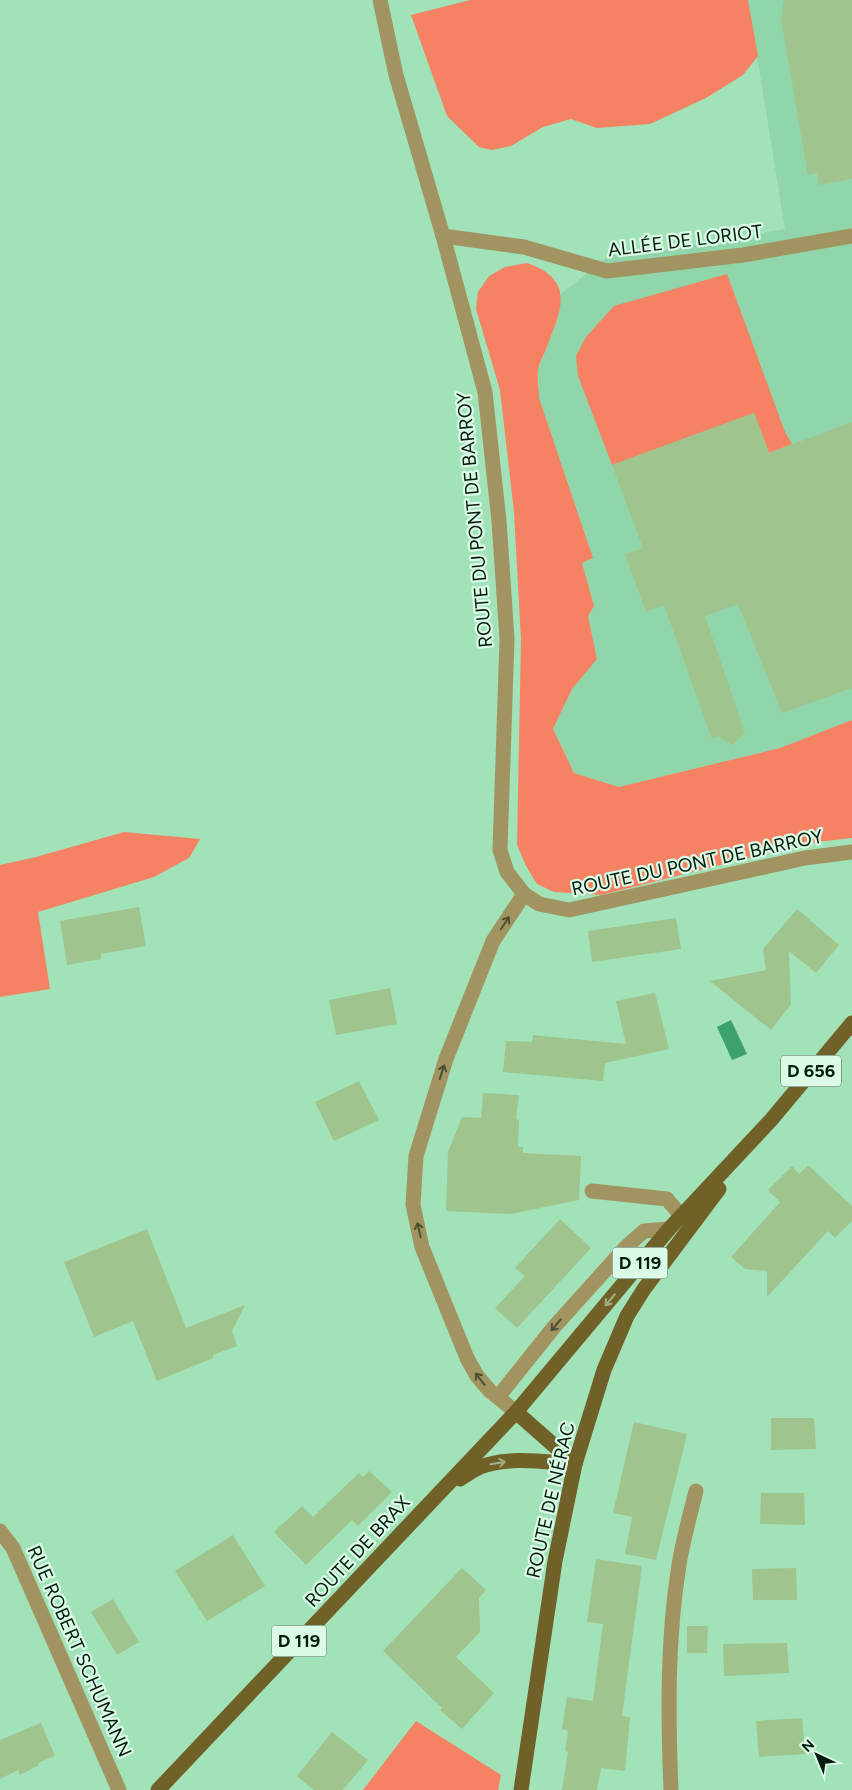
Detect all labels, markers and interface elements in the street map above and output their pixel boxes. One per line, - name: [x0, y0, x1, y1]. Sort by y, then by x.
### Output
- street label: ALLÉE DE LORIOT: [607, 220, 764, 261]
- street label: ROUTE DU PONT DE BARROY: [452, 391, 497, 649]
- street label: ROUTE DU PONT DE BARROY: [569, 824, 825, 900]
- one-way arrow: [500, 916, 510, 930]
- road number: D 656: [781, 1056, 841, 1086]
- one-way arrow: [438, 1064, 448, 1080]
- one-way arrow: [414, 1222, 423, 1238]
- road number: D 119: [612, 1248, 668, 1278]
- one-way arrow: [604, 1293, 615, 1306]
- one-way arrow: [550, 1319, 561, 1332]
- one-way arrow: [475, 1373, 486, 1386]
- street label: ROUTE DE NÉRAC: [521, 1420, 580, 1580]
- one-way arrow: [490, 1457, 506, 1467]
- street label: ROUTE DE BRAX: [300, 1491, 415, 1612]
- street label: RUE ROBERT SCHUMANN: [22, 1542, 137, 1761]
- road number: D 119: [272, 1625, 326, 1656]
- north arrow: [792, 1730, 842, 1780]
- text: N: [799, 1736, 818, 1756]

